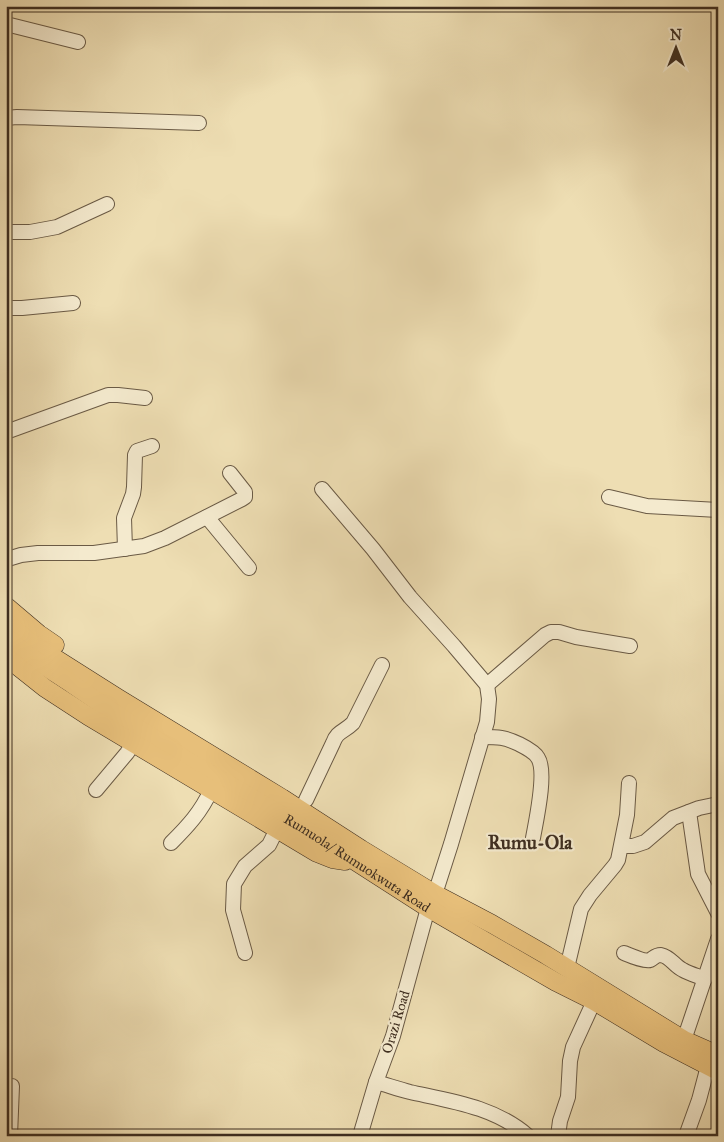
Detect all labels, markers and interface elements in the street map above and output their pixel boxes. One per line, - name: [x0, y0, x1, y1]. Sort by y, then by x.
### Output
- north arrow: [652, 22, 702, 72]
- text: N: [670, 27, 682, 44]
- street label: Rumuola/ Rumuokwuta Road: [281, 810, 434, 916]
- district label: Rumu-Ola: [488, 831, 573, 854]
- street label: Orazi Road: [378, 988, 414, 1056]

